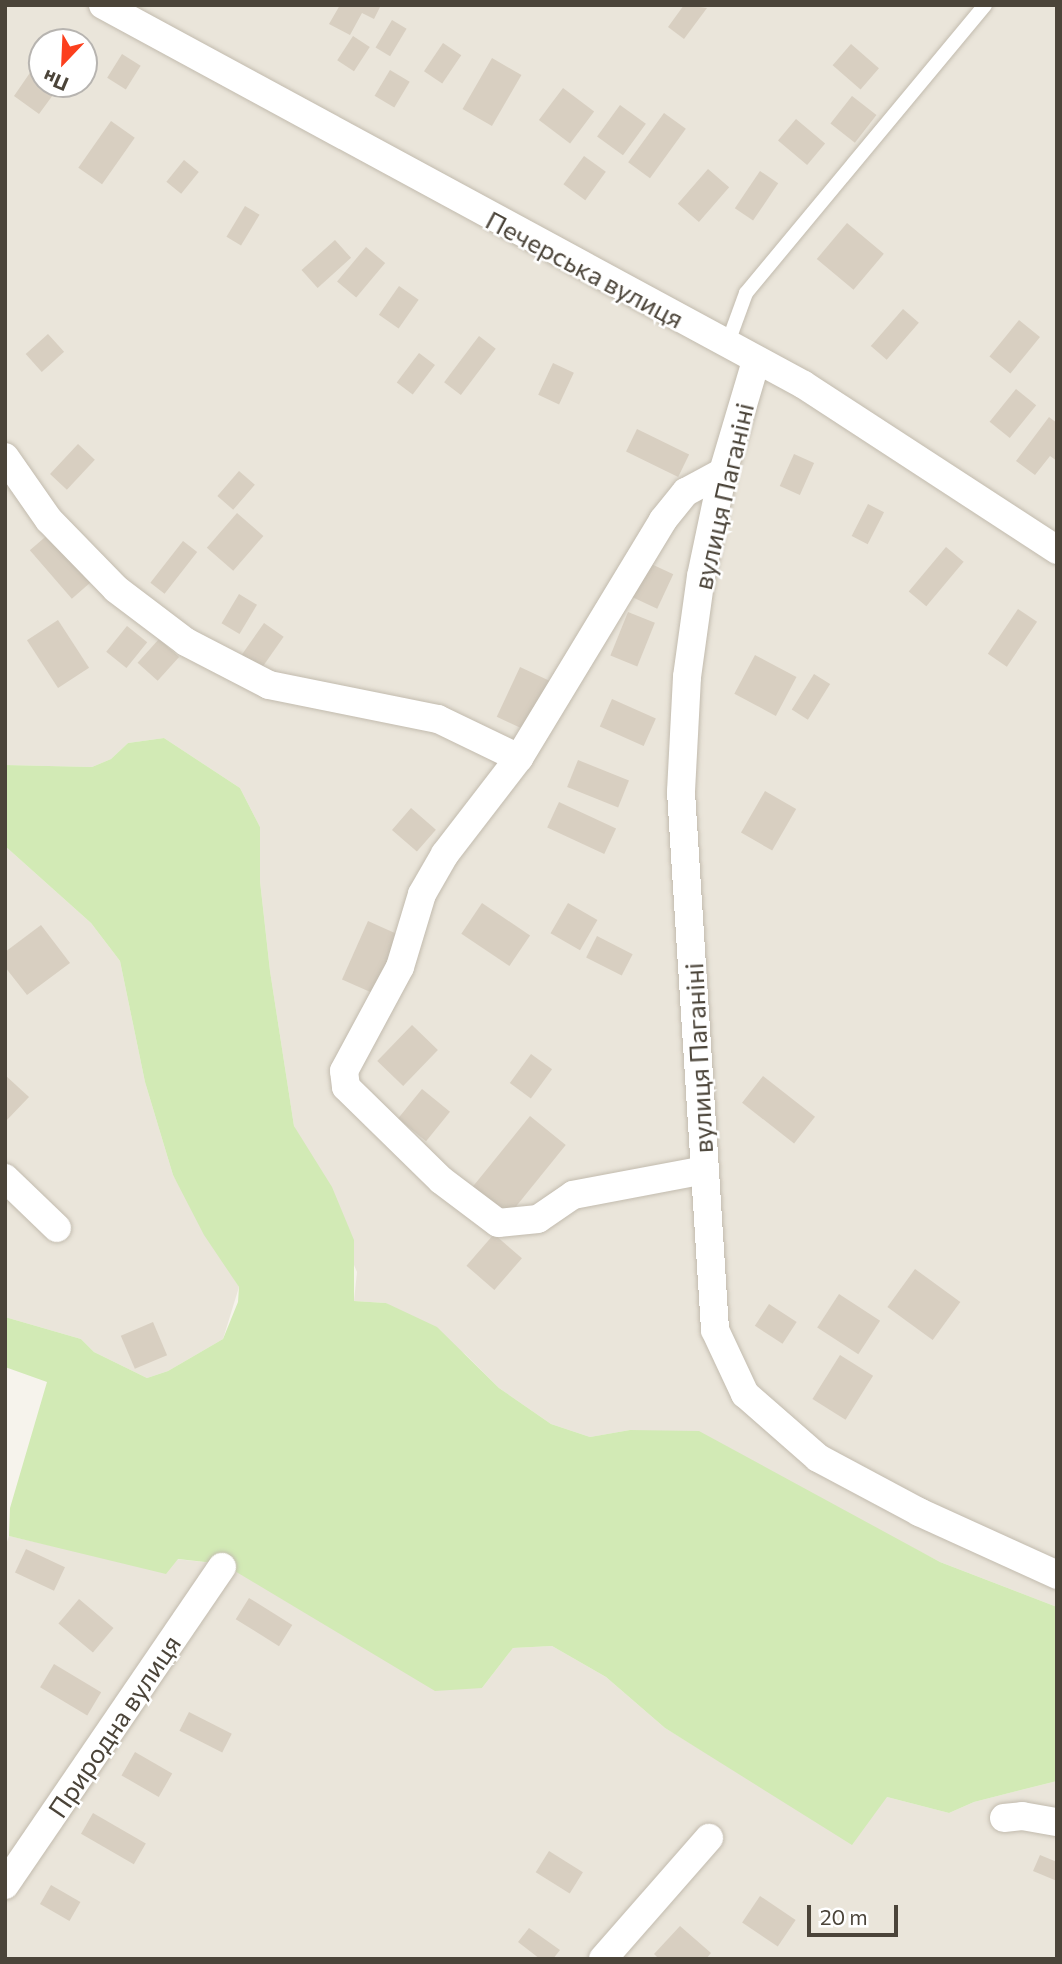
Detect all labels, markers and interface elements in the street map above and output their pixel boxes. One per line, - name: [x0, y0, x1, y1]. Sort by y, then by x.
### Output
- north arrow: [28, 28, 98, 98]
- text: Пн: [39, 65, 71, 96]
- street label: Печерська вулиця: [481, 204, 689, 334]
- street label: вулиця Паганіні: [686, 400, 760, 592]
- street label: вулиця Паганіні: [677, 962, 719, 1154]
- street label: Природна вулиця: [41, 1629, 187, 1823]
- scale bar: [810, 1890, 901, 1934]
- text: 20 m: [820, 1904, 868, 1929]

